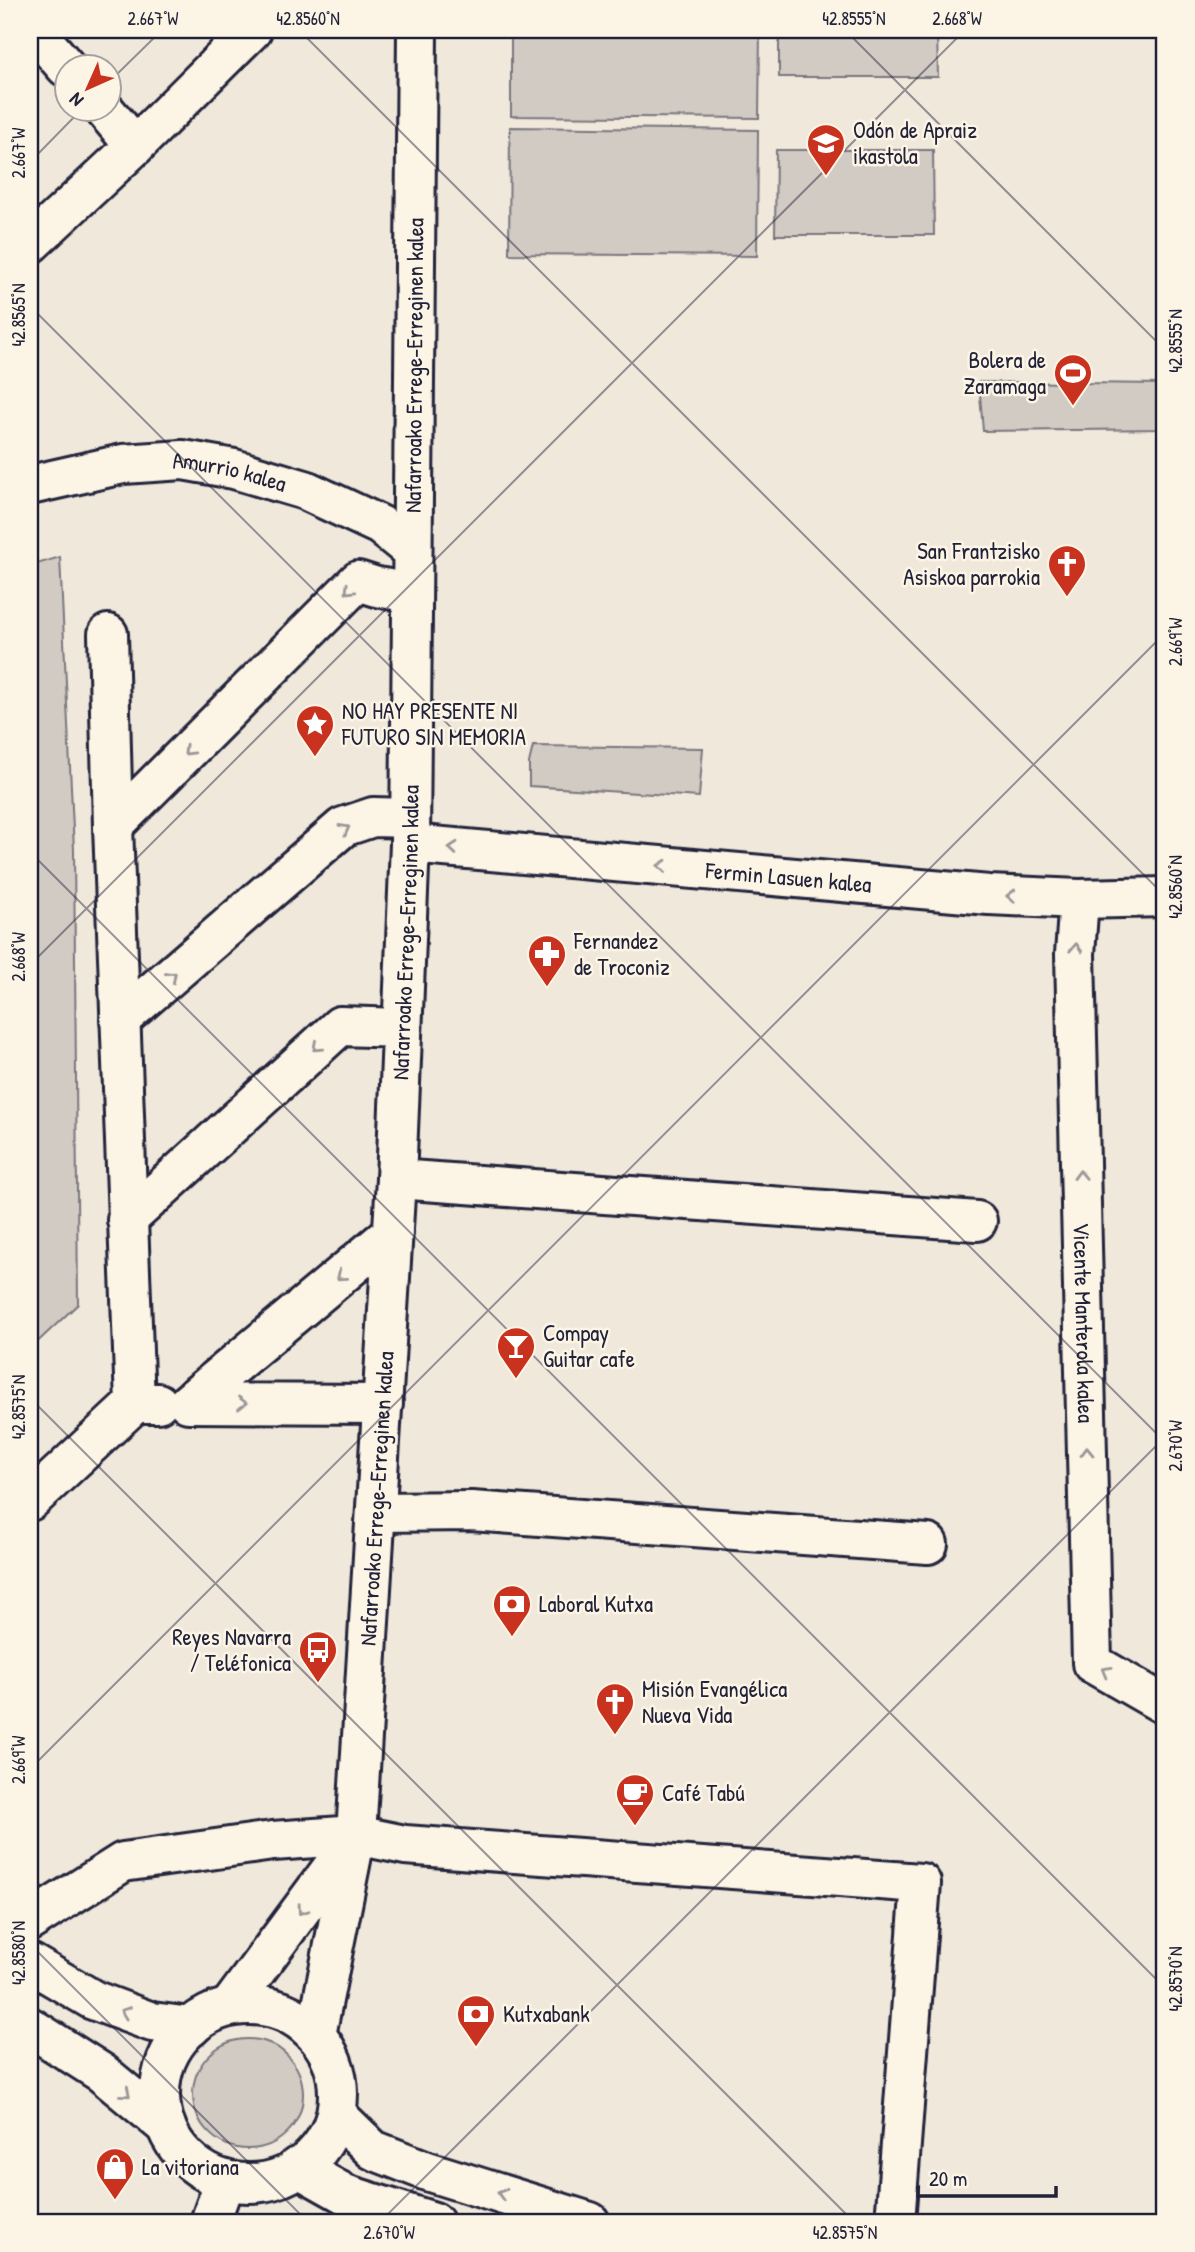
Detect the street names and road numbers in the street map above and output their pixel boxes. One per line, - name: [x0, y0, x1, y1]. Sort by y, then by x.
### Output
- street label: Nafarroako Errege-Erreginen kalea: [397, 218, 430, 513]
- street label: Amurrio kalea: [171, 444, 290, 499]
- street label: Nafarroako Errege-Erreginen kalea: [384, 785, 426, 1080]
- street label: Fermin Lasuen kalea: [703, 854, 873, 900]
- street label: Vicente Manterola kalea: [1066, 1222, 1102, 1423]
- street label: Nafarroako Errege-Erreginen kalea: [352, 1350, 400, 1647]

